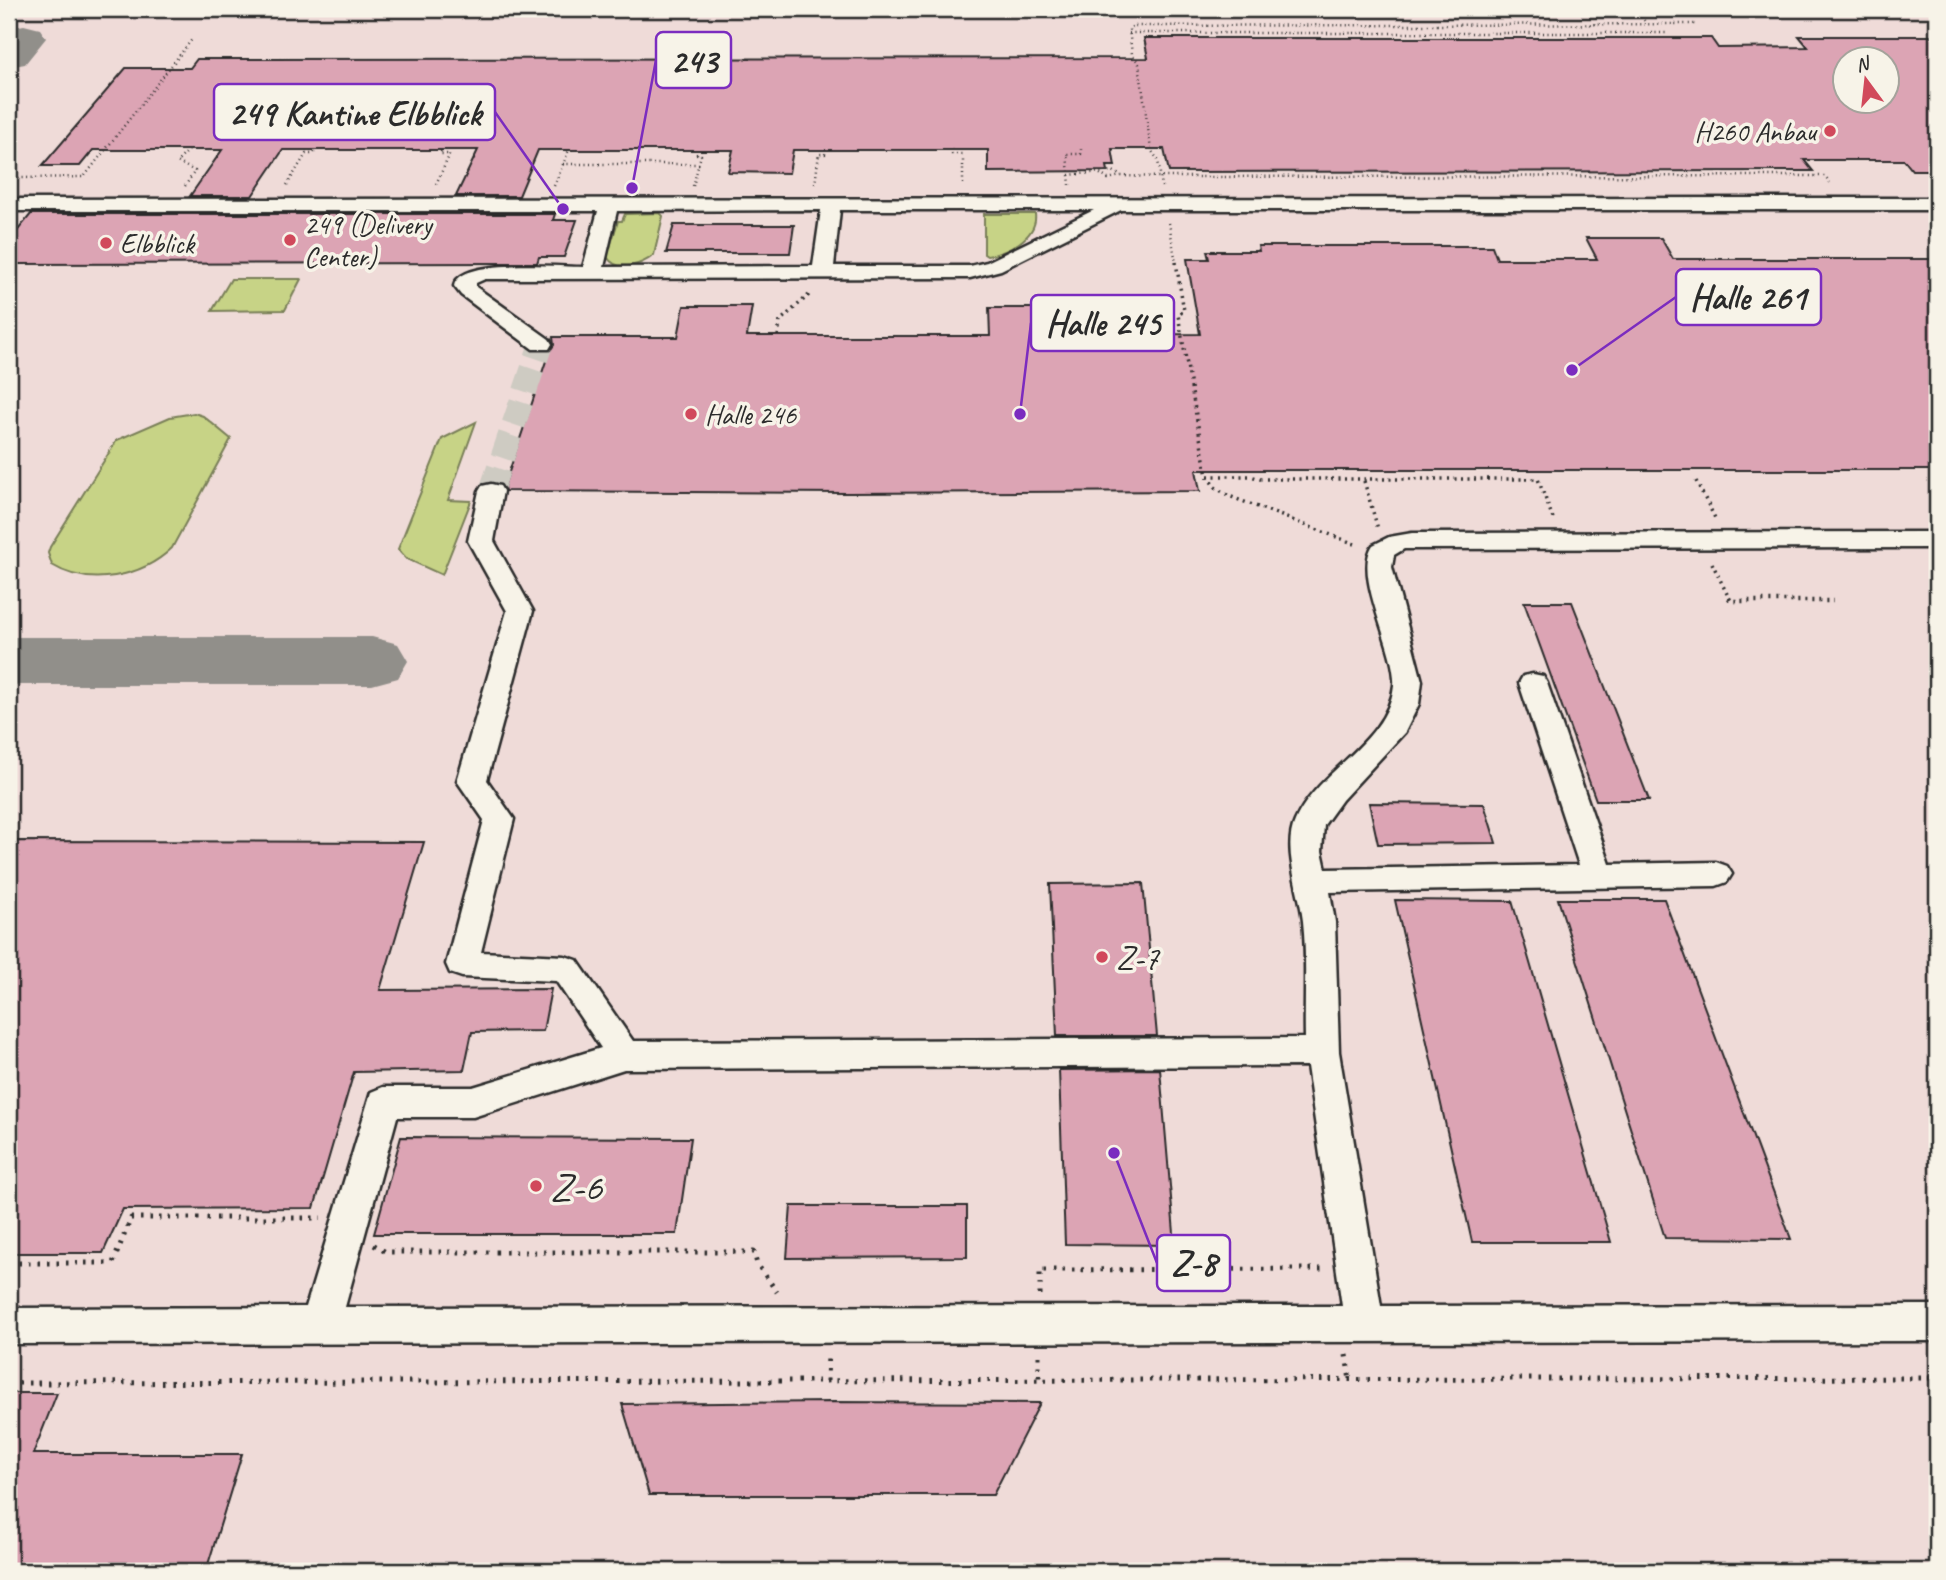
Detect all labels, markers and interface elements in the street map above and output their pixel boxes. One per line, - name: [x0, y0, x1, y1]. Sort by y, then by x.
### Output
- callout: 243: [656, 32, 731, 88]
- text: 243: [670, 39, 721, 84]
- north arrow: [1830, 46, 1900, 116]
- text: N: [1853, 51, 1874, 78]
- callout: 249 Kantine Elbblick: [214, 84, 495, 140]
- text: 249 Kantine Elbblick: [229, 91, 484, 136]
- place label: H260 Anbau: [1695, 114, 1818, 149]
- marker: H260 Anbau: [1822, 123, 1838, 139]
- place label: 249 (Delivery Center): [304, 207, 434, 274]
- place label: Elbblick: [120, 226, 196, 261]
- marker: 249 (Delivery Center): [282, 232, 298, 248]
- marker: Elbblick: [98, 235, 114, 251]
- callout: Halle 261: [1676, 269, 1821, 325]
- text: Halle 261: [1690, 275, 1809, 320]
- callout: Halle 245: [1031, 295, 1174, 351]
- text: Halle 245: [1045, 301, 1163, 346]
- place label: Halle 246: [705, 397, 798, 432]
- marker: Halle 246: [683, 406, 699, 422]
- place label: Z-7: [1116, 937, 1161, 979]
- marker: Z-7: [1094, 949, 1110, 965]
- place label: Z-6: [550, 1162, 603, 1212]
- marker: Z-6: [528, 1178, 544, 1194]
- callout: Z-8: [1157, 1235, 1230, 1291]
- text: Z-8: [1171, 1241, 1221, 1286]

